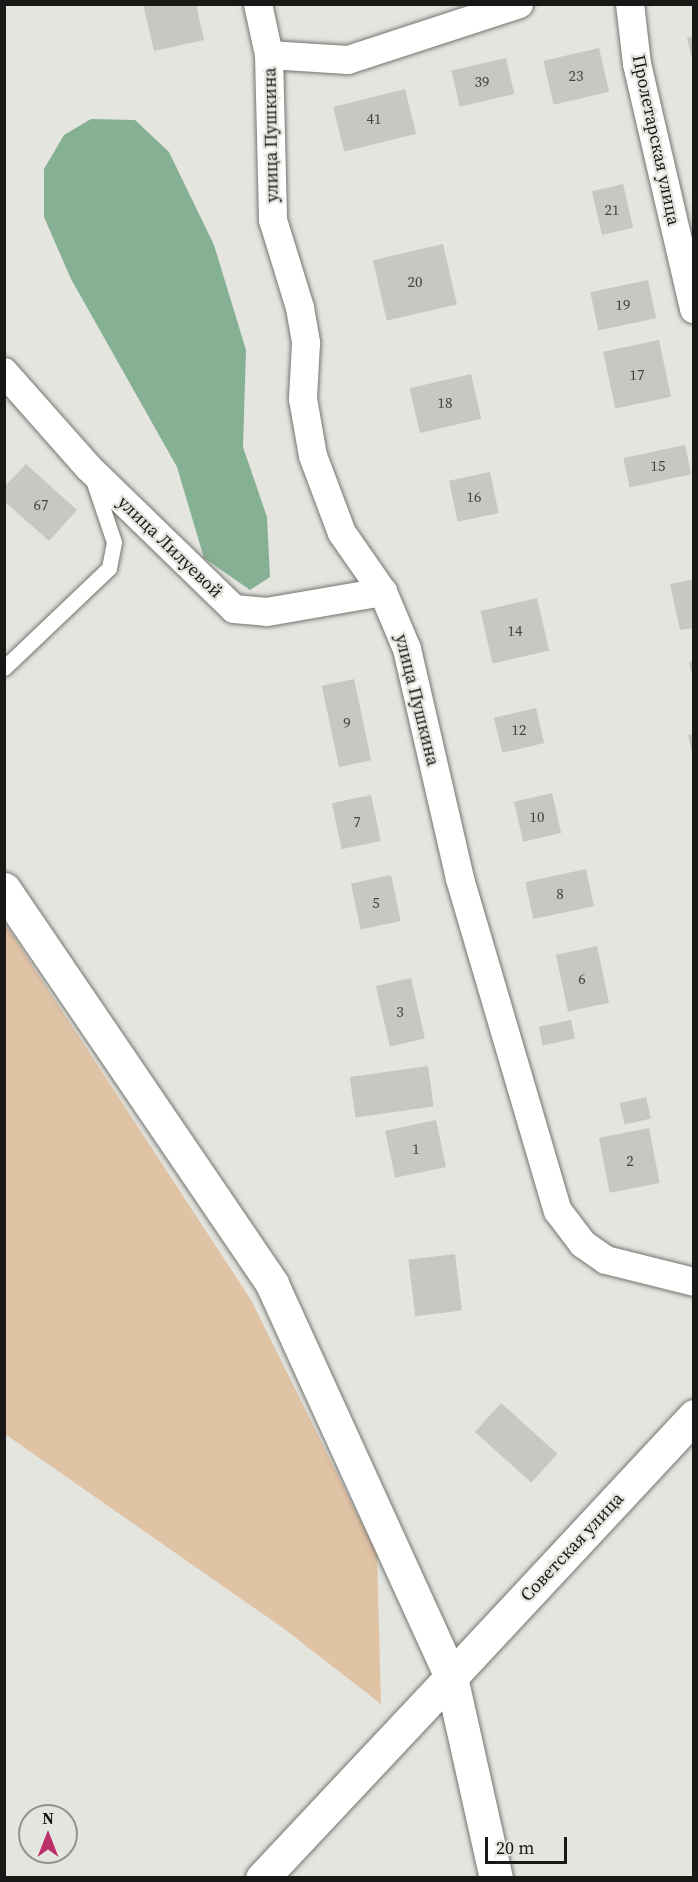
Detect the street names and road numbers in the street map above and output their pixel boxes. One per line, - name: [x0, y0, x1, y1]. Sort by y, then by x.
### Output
- street label: Пролетарская улица: [627, 53, 685, 227]
- street label: улица Пушкина: [259, 67, 283, 203]
- street label: улица Лилуевой: [113, 491, 227, 603]
- street label: улица Пушкина: [390, 632, 444, 768]
- street label: Советская улица: [516, 1488, 628, 1606]

